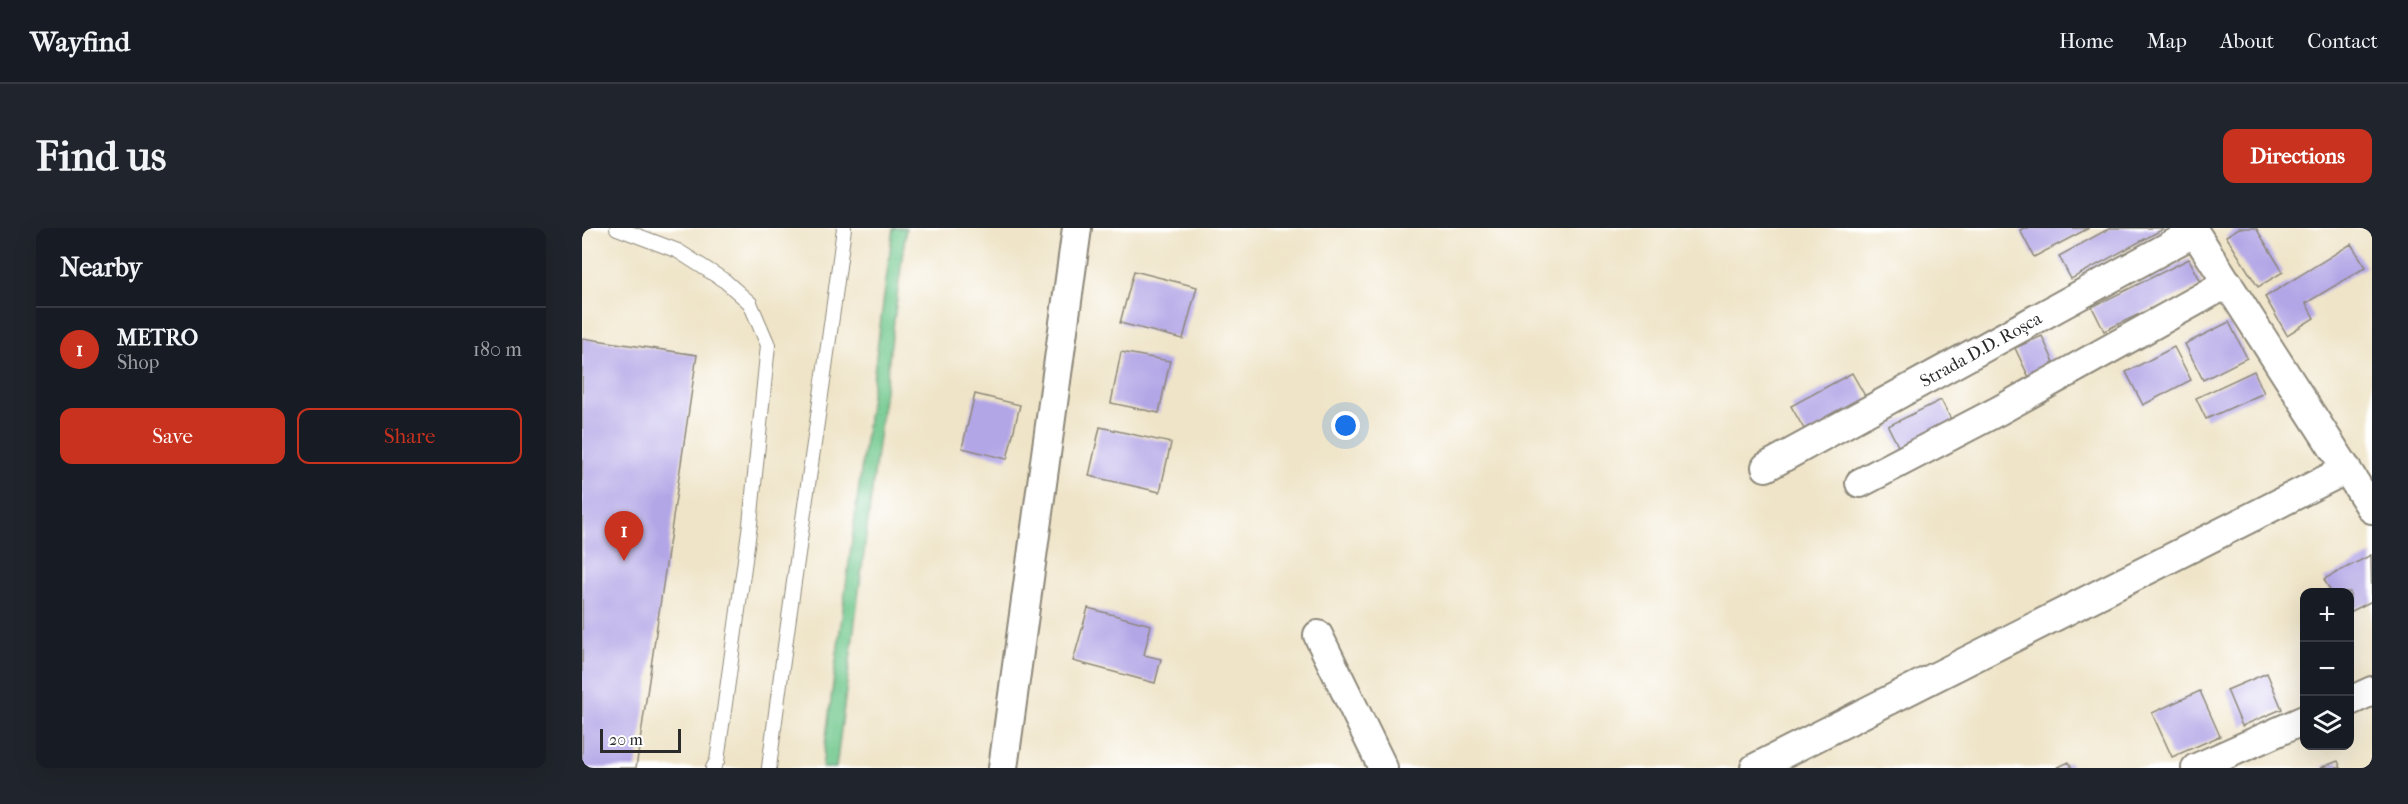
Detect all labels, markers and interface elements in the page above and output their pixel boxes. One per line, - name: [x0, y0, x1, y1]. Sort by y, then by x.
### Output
- text: Wayfind: [30, 25, 130, 58]
- text: Home: [2059, 29, 2114, 53]
- text: Map: [2147, 29, 2187, 53]
- text: About: [2220, 29, 2274, 53]
- text: Contact: [2307, 29, 2378, 53]
- button: Directions: [2223, 129, 2372, 183]
- text: Find us: [36, 132, 166, 181]
- text: Nearby: [60, 252, 142, 283]
- street label: Strada D.D. Roșca: [1917, 308, 2046, 392]
- text: METRO: [117, 325, 198, 351]
- text: 1: [76, 338, 83, 361]
- text: 180 m: [473, 338, 522, 361]
- text: Shop: [117, 351, 159, 374]
- button: Save: [60, 408, 285, 464]
- button: Share: [297, 408, 522, 464]
- your location: [1331, 411, 1360, 440]
- pin: 1: [604, 512, 644, 561]
- map controls: [2300, 588, 2354, 750]
- button: +: [2300, 588, 2354, 642]
- button: −: [2300, 642, 2354, 696]
- button: layers: [2300, 696, 2354, 750]
- scale bar: [600, 726, 681, 754]
- text: 20 m: [609, 730, 643, 749]

